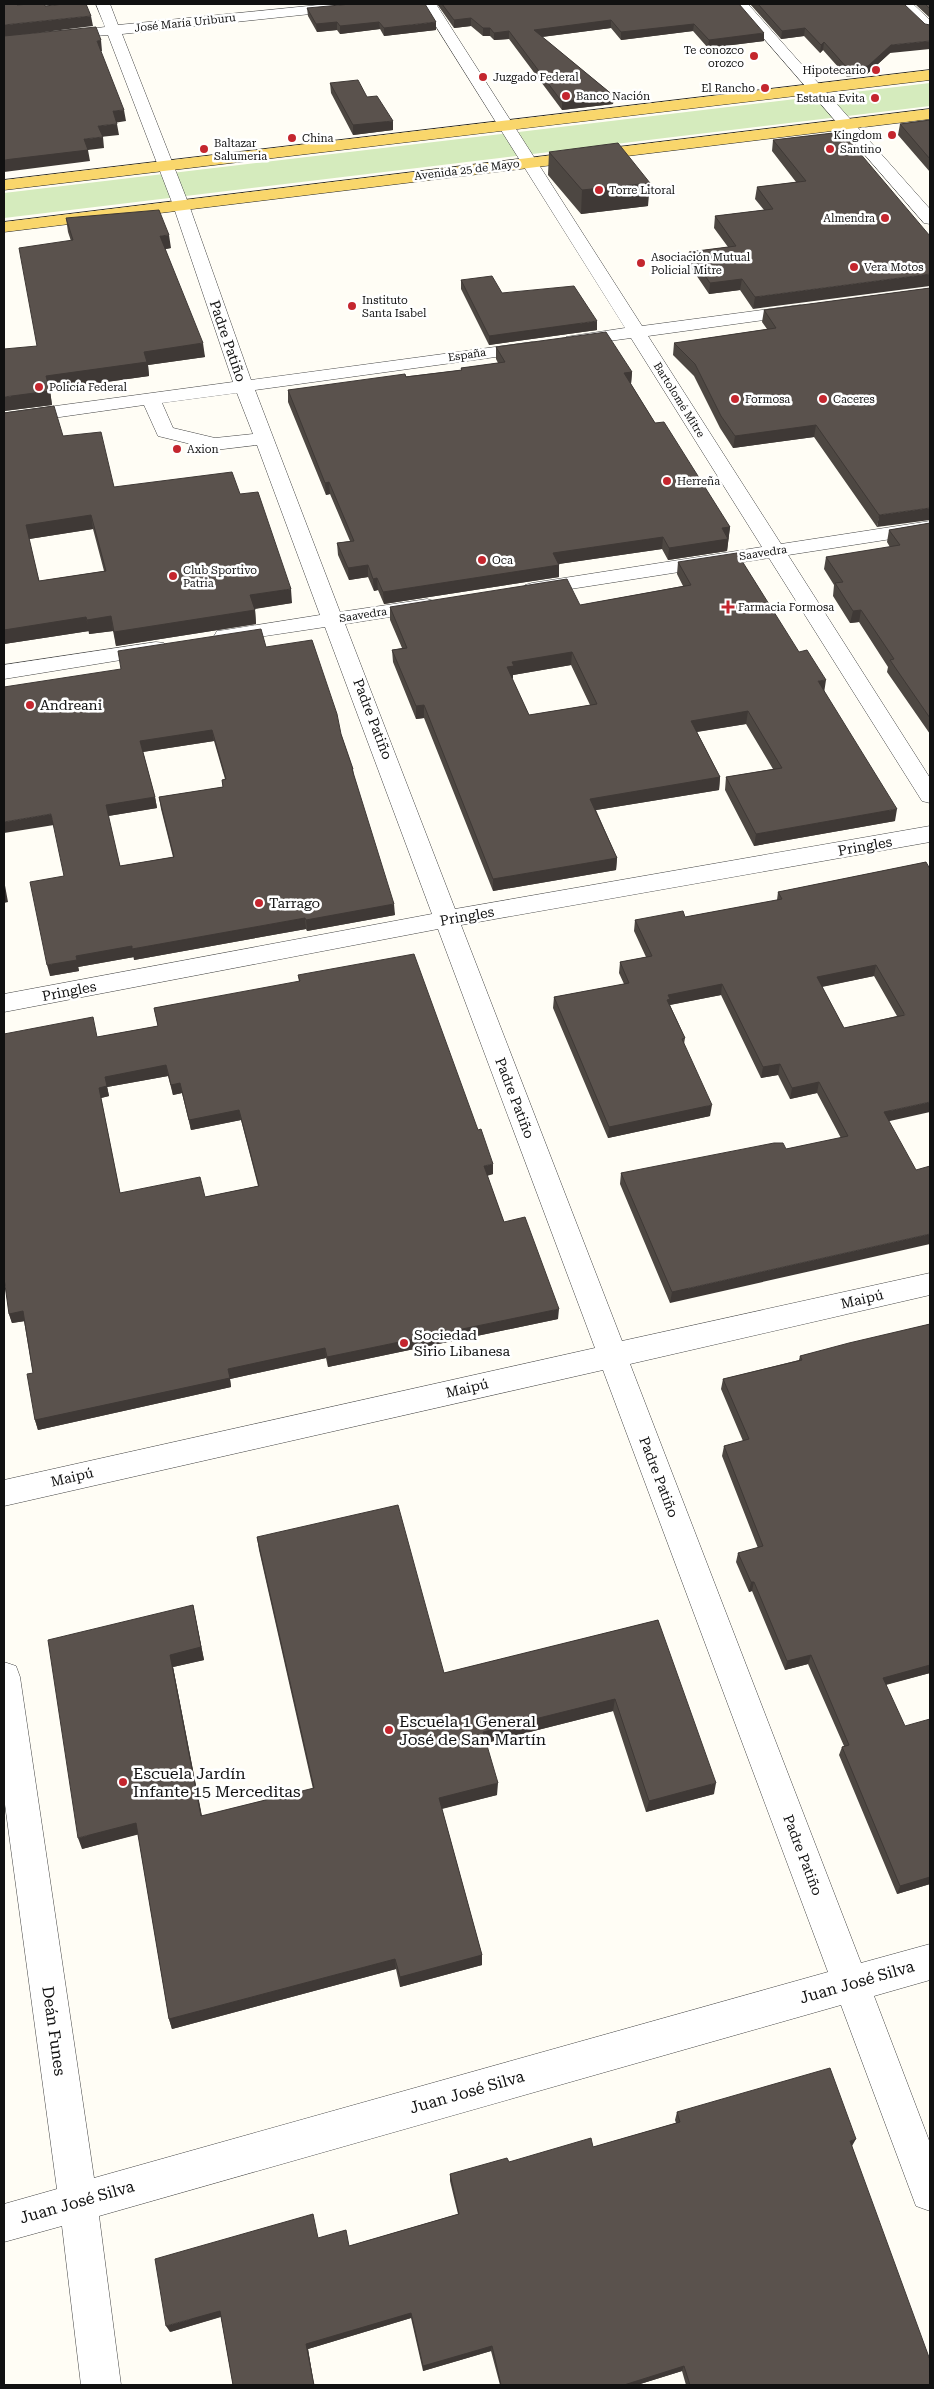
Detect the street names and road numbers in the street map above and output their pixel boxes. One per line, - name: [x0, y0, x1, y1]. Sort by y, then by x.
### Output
- street label: José María Uriburu: [134, 11, 236, 35]
- street label: Avenida 25 de Mayo: [414, 157, 521, 183]
- street label: Padre Patiño: [207, 298, 249, 384]
- street label: España: [447, 346, 487, 364]
- street label: Bartolomé Mitre: [651, 360, 707, 440]
- street label: Saavedra: [738, 543, 788, 563]
- street label: Saavedra: [338, 605, 388, 625]
- street label: Padre Patiño: [350, 676, 396, 762]
- street label: Pringles: [837, 833, 894, 859]
- street label: Pringles: [439, 903, 496, 929]
- street label: Pringles: [41, 978, 98, 1004]
- street label: Padre Patiño: [492, 1055, 538, 1141]
- street label: Maipú: [839, 1286, 885, 1312]
- street label: Maipú: [444, 1375, 490, 1401]
- street label: Padre Patiño: [636, 1434, 682, 1520]
- street label: Maipú: [49, 1464, 95, 1490]
- street label: Padre Patiño: [780, 1812, 826, 1898]
- street label: Juan José Silva: [797, 1956, 917, 2007]
- street label: Deán Funes: [38, 1985, 70, 2078]
- street label: Juan José Silva: [407, 2066, 527, 2117]
- street label: Juan José Silva: [17, 2176, 137, 2227]

